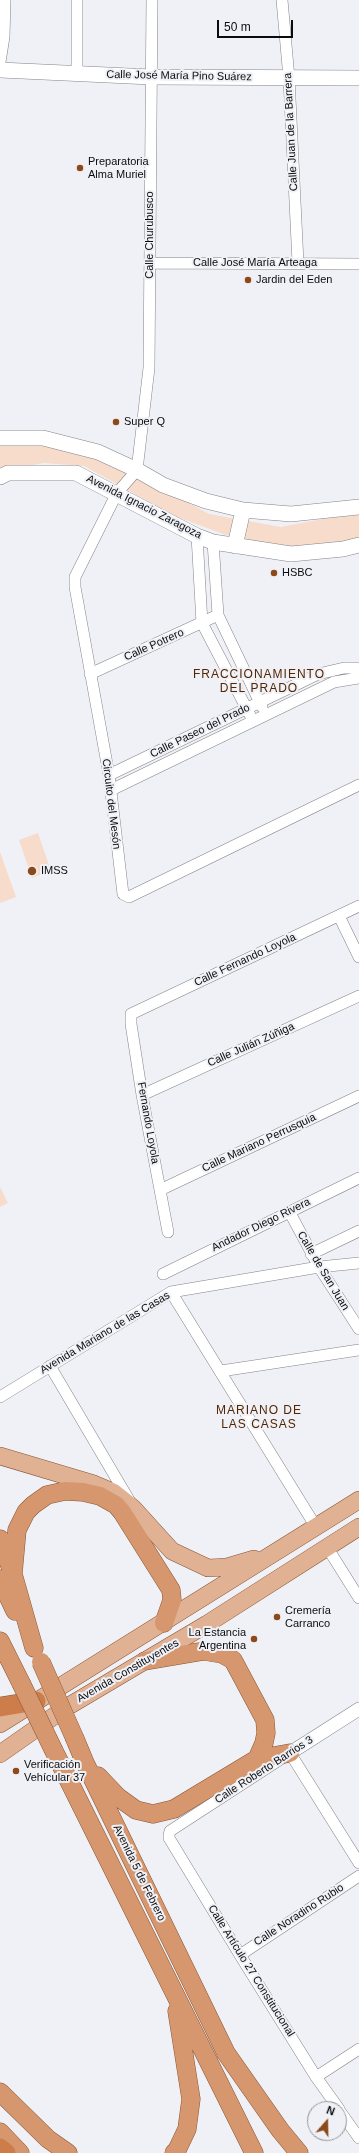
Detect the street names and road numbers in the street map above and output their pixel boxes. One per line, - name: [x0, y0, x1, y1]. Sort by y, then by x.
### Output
- street label: Calle José María Pino Suárez: [106, 68, 252, 84]
- street label: Calle Juan de la Barrera: [281, 72, 301, 192]
- street label: Calle Churubusco: [143, 191, 157, 279]
- street label: Calle José María Arteaga: [193, 256, 317, 270]
- street label: Avenida Ignacio Zaragoza: [84, 472, 204, 542]
- street label: Calle Potrero: [122, 626, 186, 664]
- street label: Calle Paseo del Prado: [148, 701, 252, 761]
- street label: Circuito del Mesón: [99, 758, 123, 850]
- street label: Calle Fernando Loyola: [192, 931, 298, 989]
- street label: Calle Julián Zúñiga: [206, 1020, 296, 1070]
- street label: Fernando Loyola: [134, 1081, 162, 1165]
- street label: Calle Mariano Perrusquia: [200, 1111, 318, 1175]
- street label: Andador Diego Rivera: [209, 1195, 313, 1255]
- street label: Calle de San Juan: [294, 1229, 352, 1313]
- street label: Avenida Mariano de las Casas: [38, 1289, 172, 1377]
- street label: Avenida Constituyentes: [75, 1636, 181, 1706]
- street label: Calle Roberto Barrios 3: [212, 1733, 316, 1807]
- street label: Avenida 5 de Febrero: [110, 1823, 168, 1923]
- street label: Calle Noradino Rubio: [252, 1881, 346, 1949]
- street label: Calle Artículo 27 Constitucional: [205, 1903, 297, 2039]

